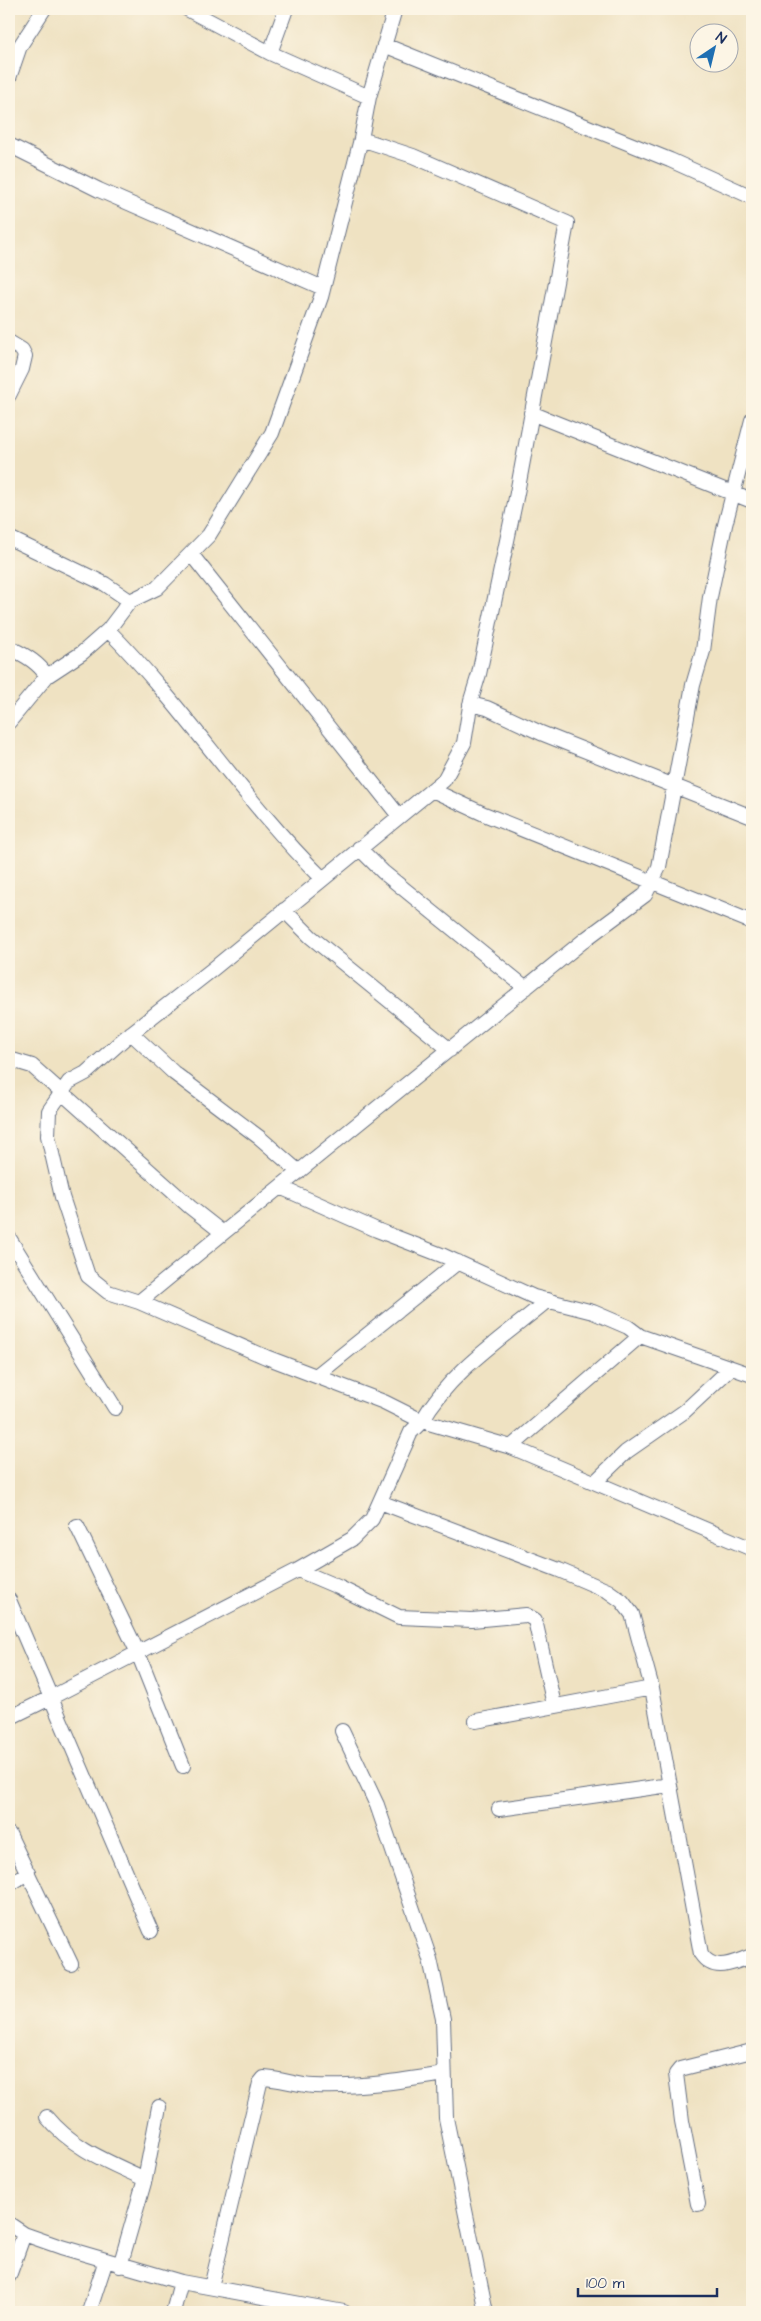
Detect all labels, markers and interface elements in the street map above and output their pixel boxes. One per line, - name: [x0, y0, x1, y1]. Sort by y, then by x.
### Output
- north arrow: [688, 22, 738, 72]
- text: N: [712, 27, 730, 49]
- scale bar: [578, 2266, 717, 2298]
- text: 100 m: [586, 2273, 625, 2294]

